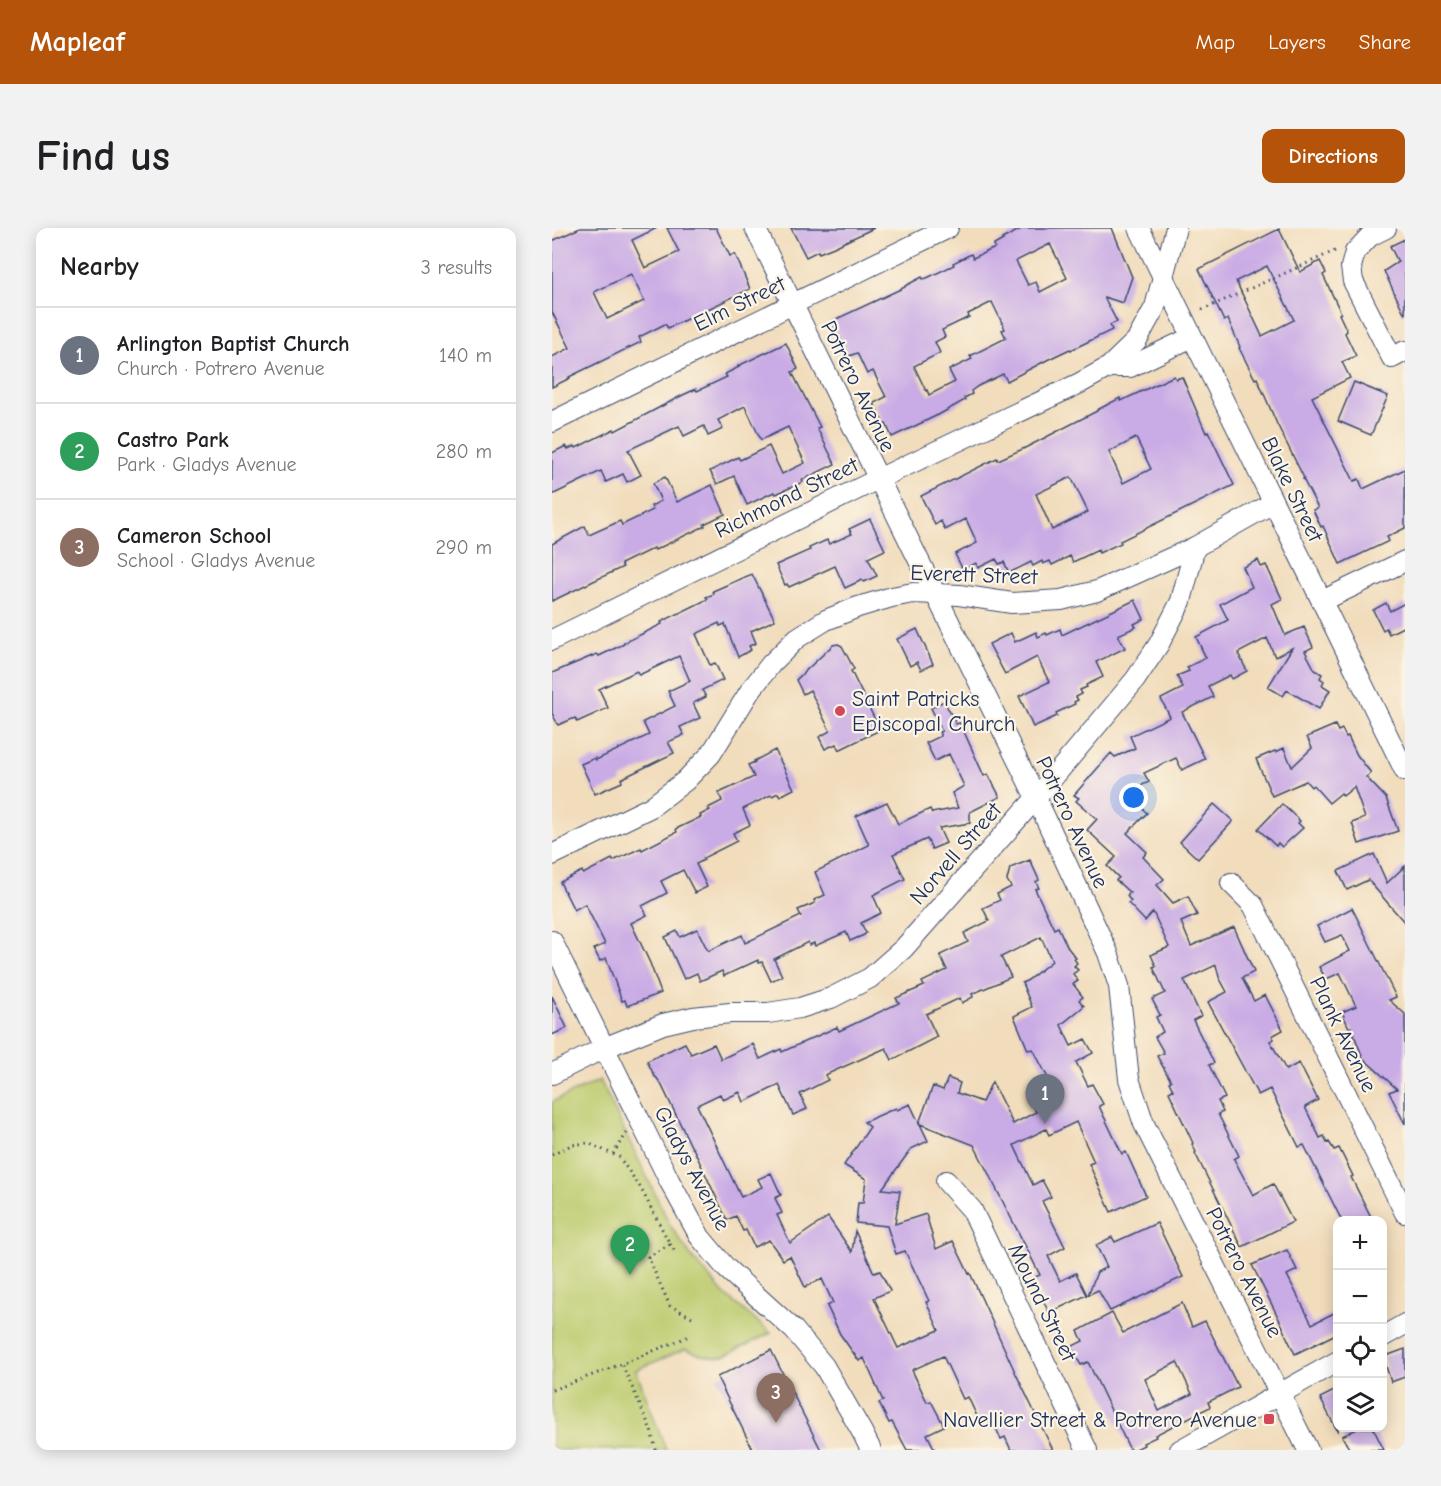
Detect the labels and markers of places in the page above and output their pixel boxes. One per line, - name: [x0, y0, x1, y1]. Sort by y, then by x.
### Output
- place label: Saint Patricks Episcopal Church: [852, 686, 1015, 737]
- marker: Saint Patricks Episcopal Church: [833, 704, 847, 718]
- pin: 1: [1026, 1074, 1064, 1124]
- pin: 2: [610, 1226, 650, 1275]
- pin: 3: [756, 1374, 796, 1423]
- place label: Navellier Street & Potrero Avenue: [943, 1407, 1257, 1433]
- marker: Navellier Street & Potrero Avenue: [1262, 1412, 1276, 1426]

